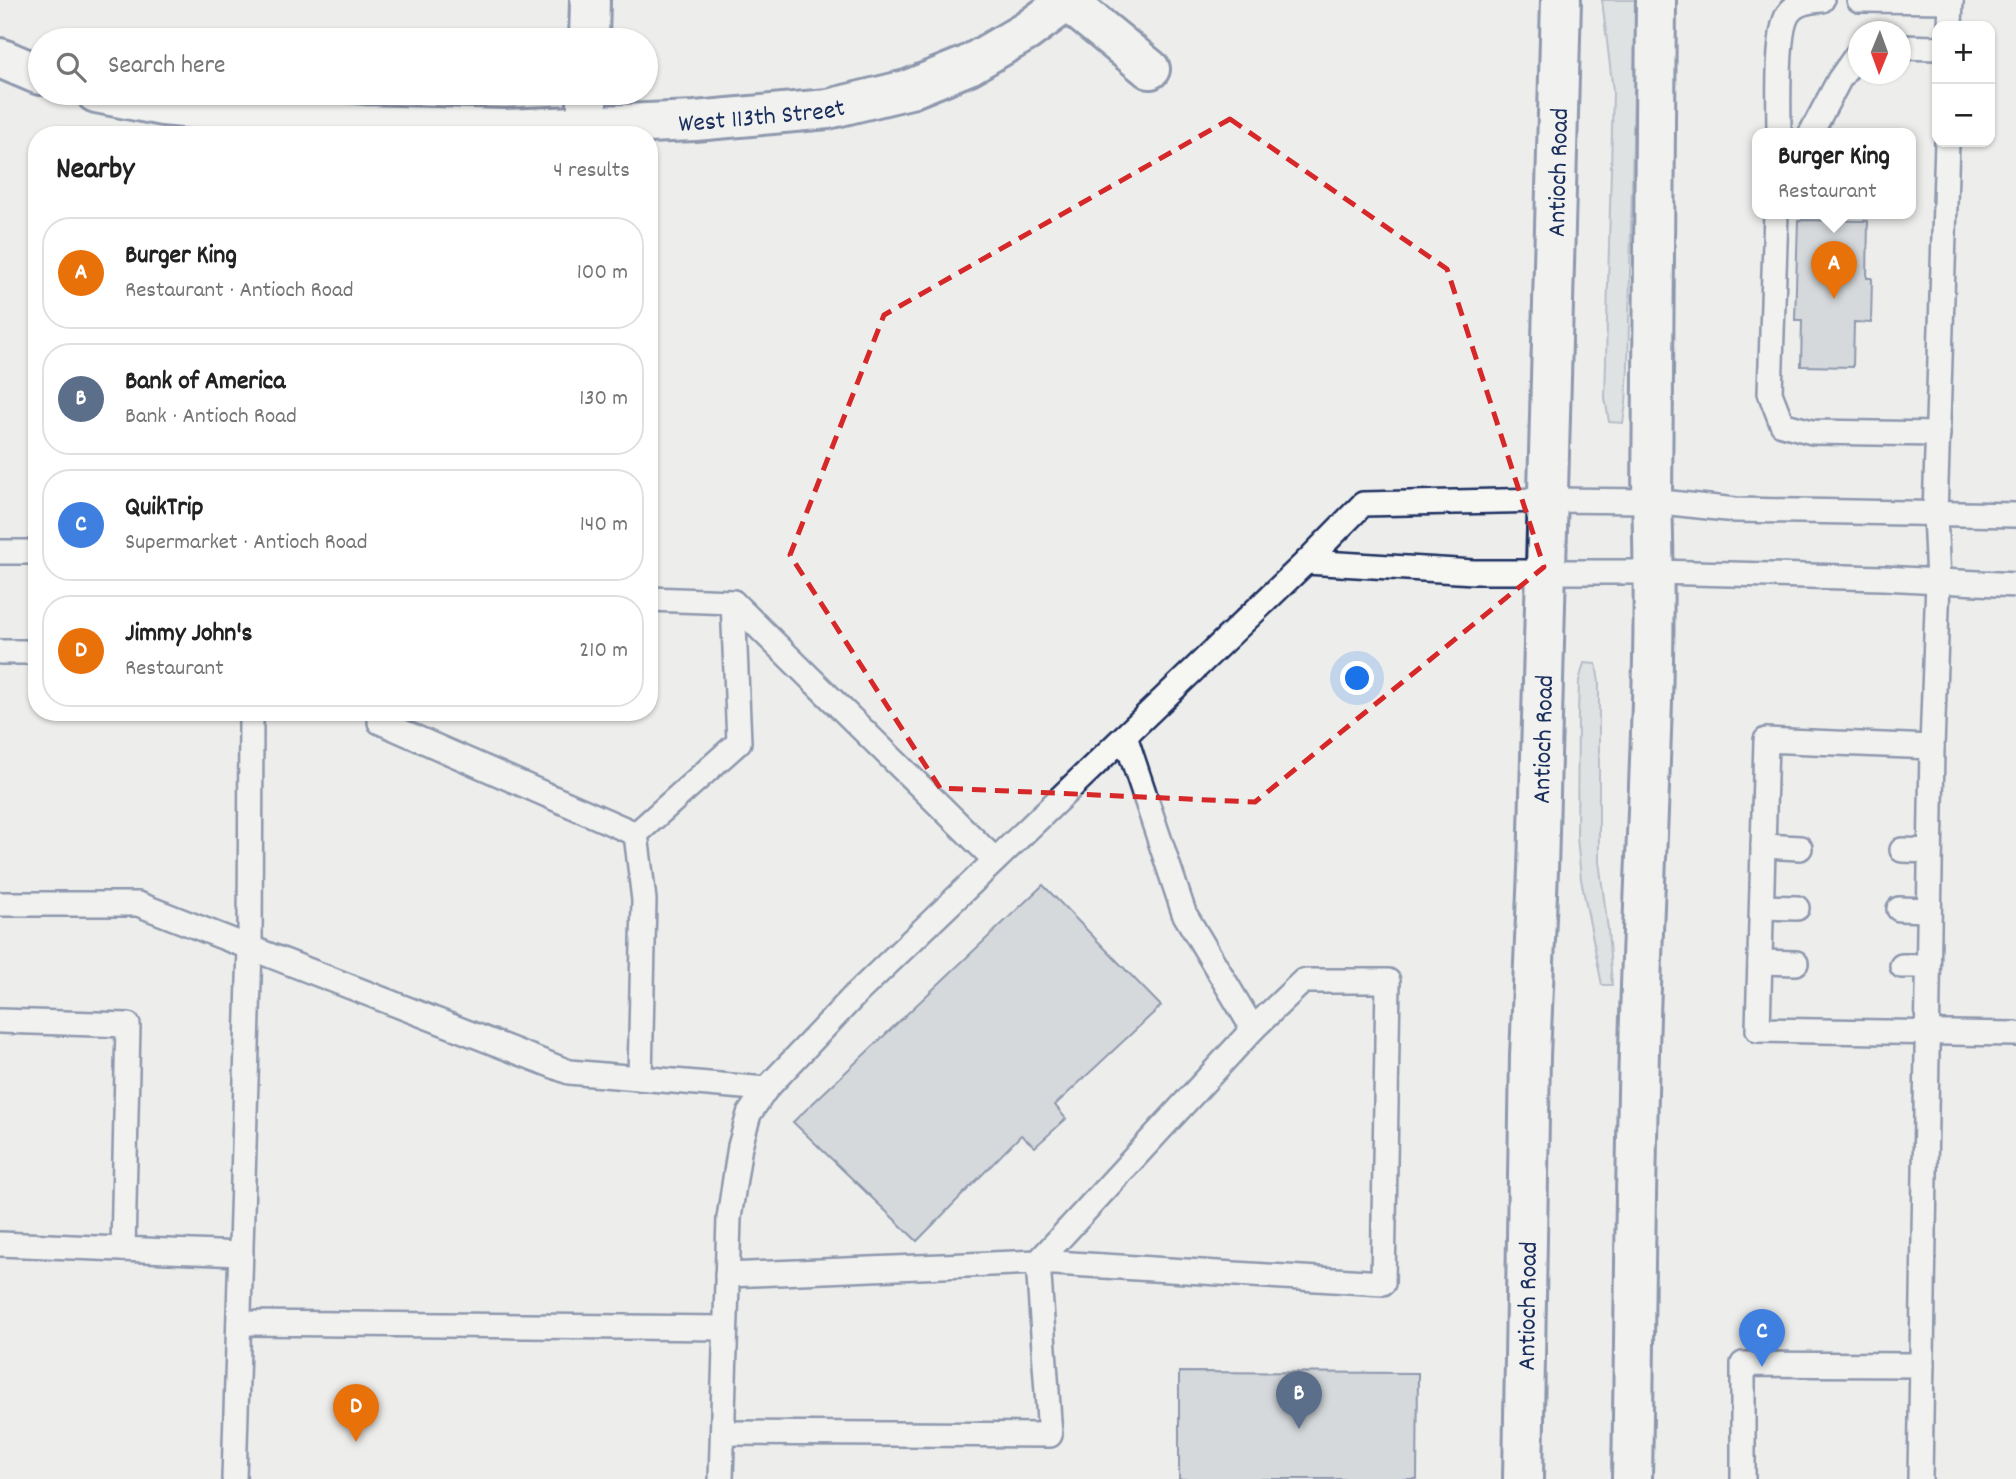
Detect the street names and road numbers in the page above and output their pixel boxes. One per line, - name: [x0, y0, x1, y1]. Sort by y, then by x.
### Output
- street label: West 113th Street: [678, 90, 850, 144]
- street label: Antioch Road: [1540, 108, 1580, 238]
- street label: Antioch Road: [1525, 674, 1565, 804]
- street label: Antioch Road: [1510, 1241, 1549, 1371]

